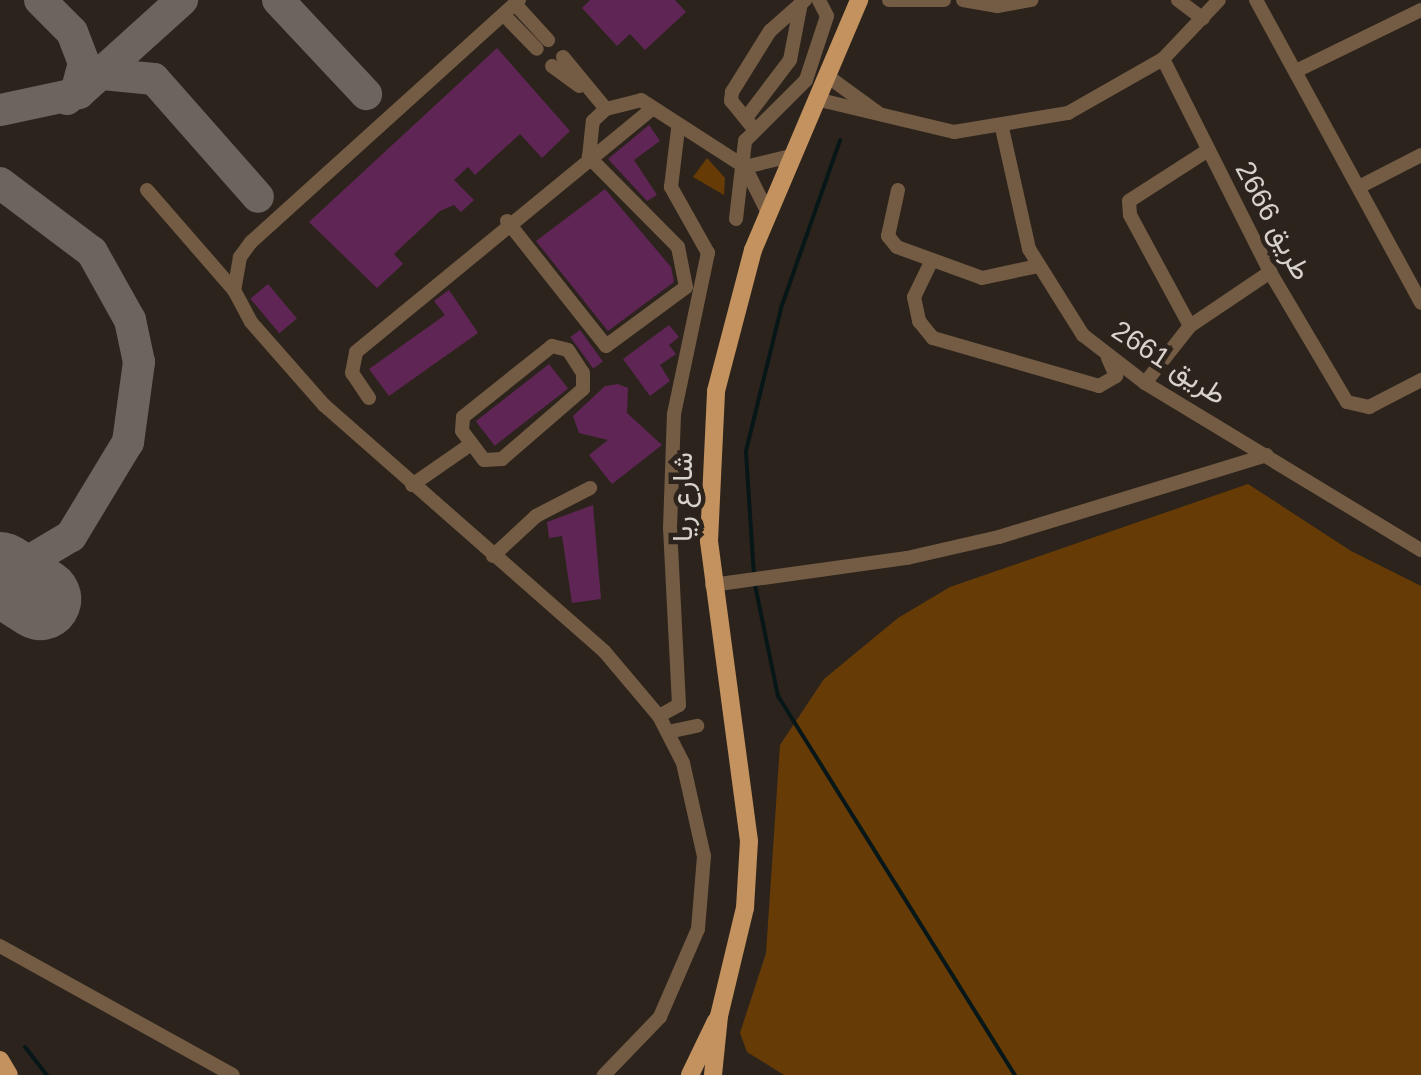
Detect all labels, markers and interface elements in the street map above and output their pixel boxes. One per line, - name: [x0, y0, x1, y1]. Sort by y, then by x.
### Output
- street label: طريق 2666: [1228, 156, 1318, 286]
- street label: طريق 2661: [1106, 314, 1232, 412]
- street label: شارع ريا: [666, 452, 700, 542]

